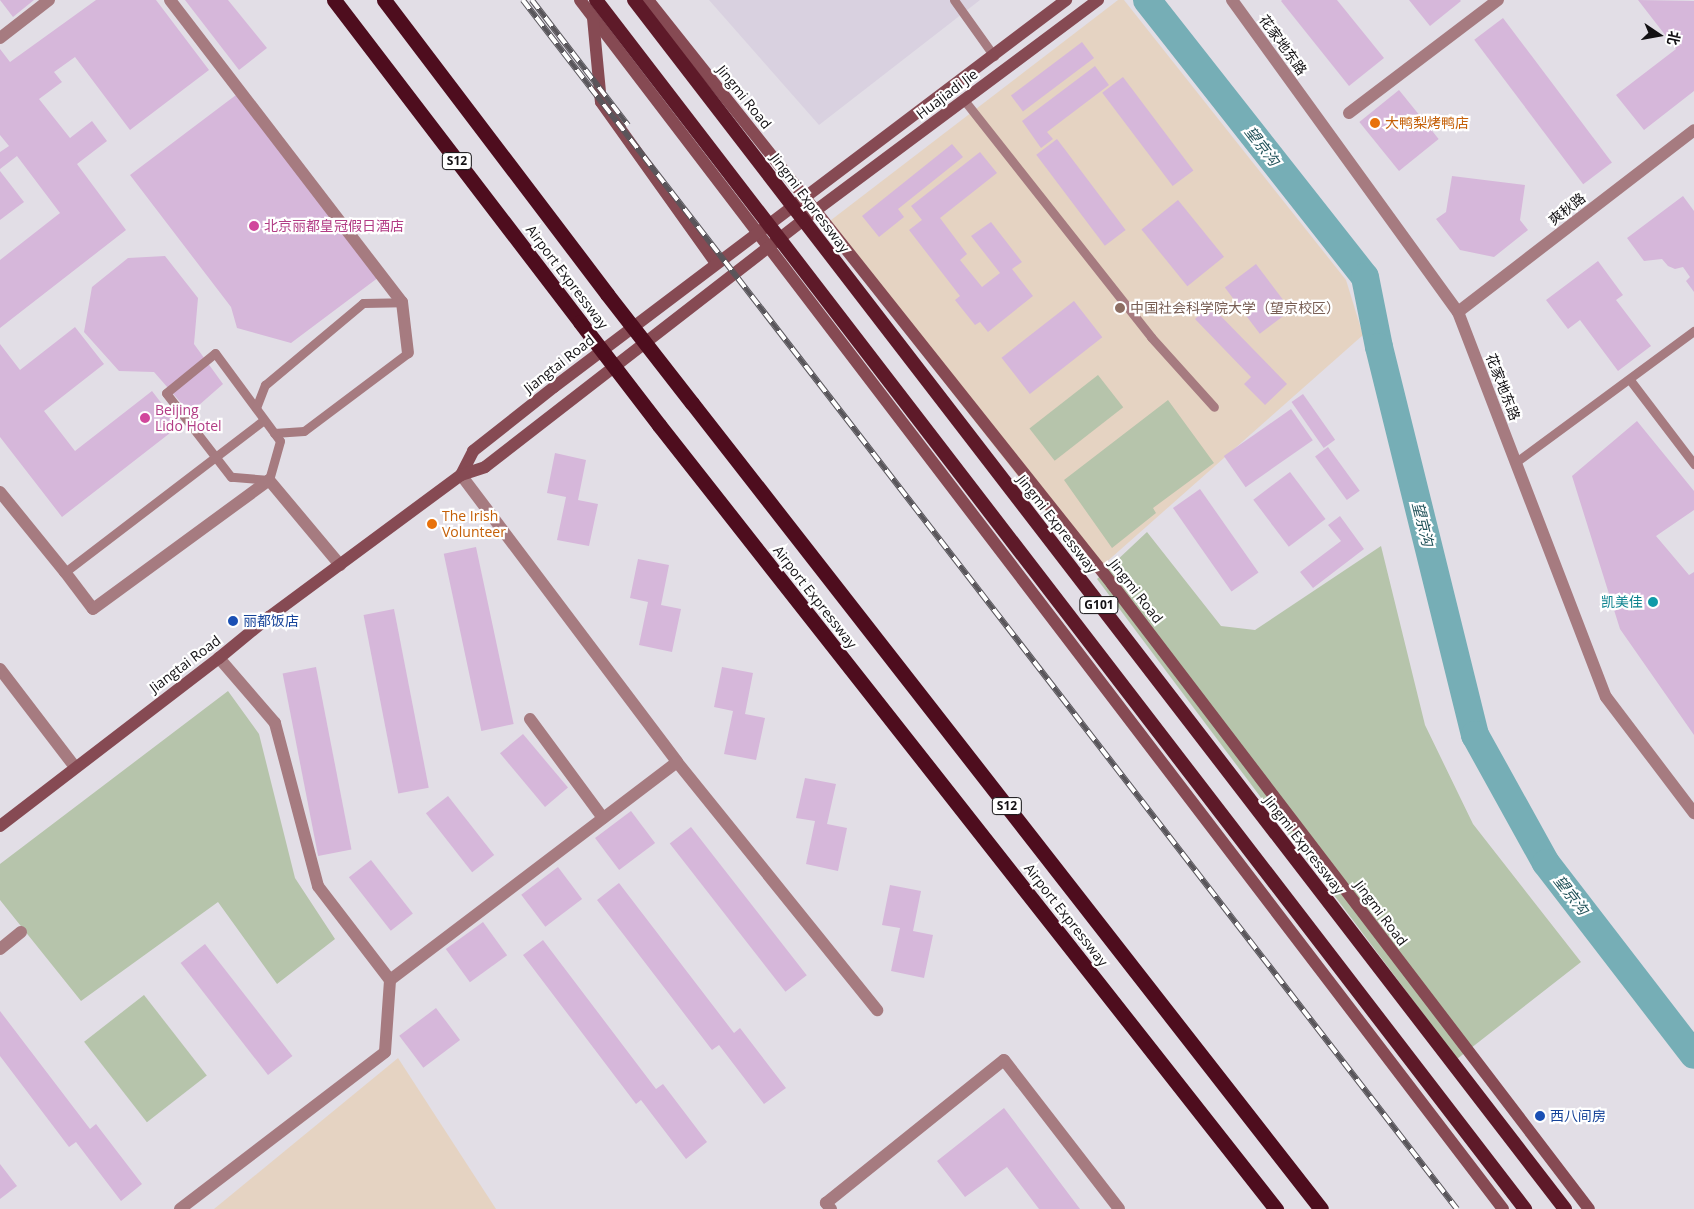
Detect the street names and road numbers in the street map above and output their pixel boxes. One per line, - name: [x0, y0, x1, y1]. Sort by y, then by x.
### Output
- street label: 花家地东路: [1256, 12, 1310, 78]
- street label: Jingmi Road: [713, 62, 775, 132]
- street label: Huajiadi Jie: [913, 65, 981, 123]
- street label: Jingmi Expressway: [767, 150, 853, 256]
- road number: S12: [441, 152, 473, 170]
- street label: 爽秋路: [1545, 189, 1589, 229]
- street label: Airport Expressway: [522, 222, 612, 332]
- street label: Jiangtai Road: [520, 331, 598, 397]
- street label: 花家地东路: [1483, 351, 1523, 423]
- street label: Jingmi Expressway: [1013, 472, 1101, 576]
- street label: Airport Expressway: [770, 542, 860, 652]
- street label: Jingmi Road: [1106, 555, 1166, 627]
- road number: G101: [1079, 596, 1119, 614]
- street label: Jiangtai Road: [146, 632, 224, 696]
- street label: Jingmi Expressway: [1260, 793, 1348, 897]
- road number: S12: [991, 796, 1023, 816]
- street label: Airport Expressway: [1021, 860, 1111, 970]
- street label: Jingmi Road: [1351, 877, 1411, 949]

